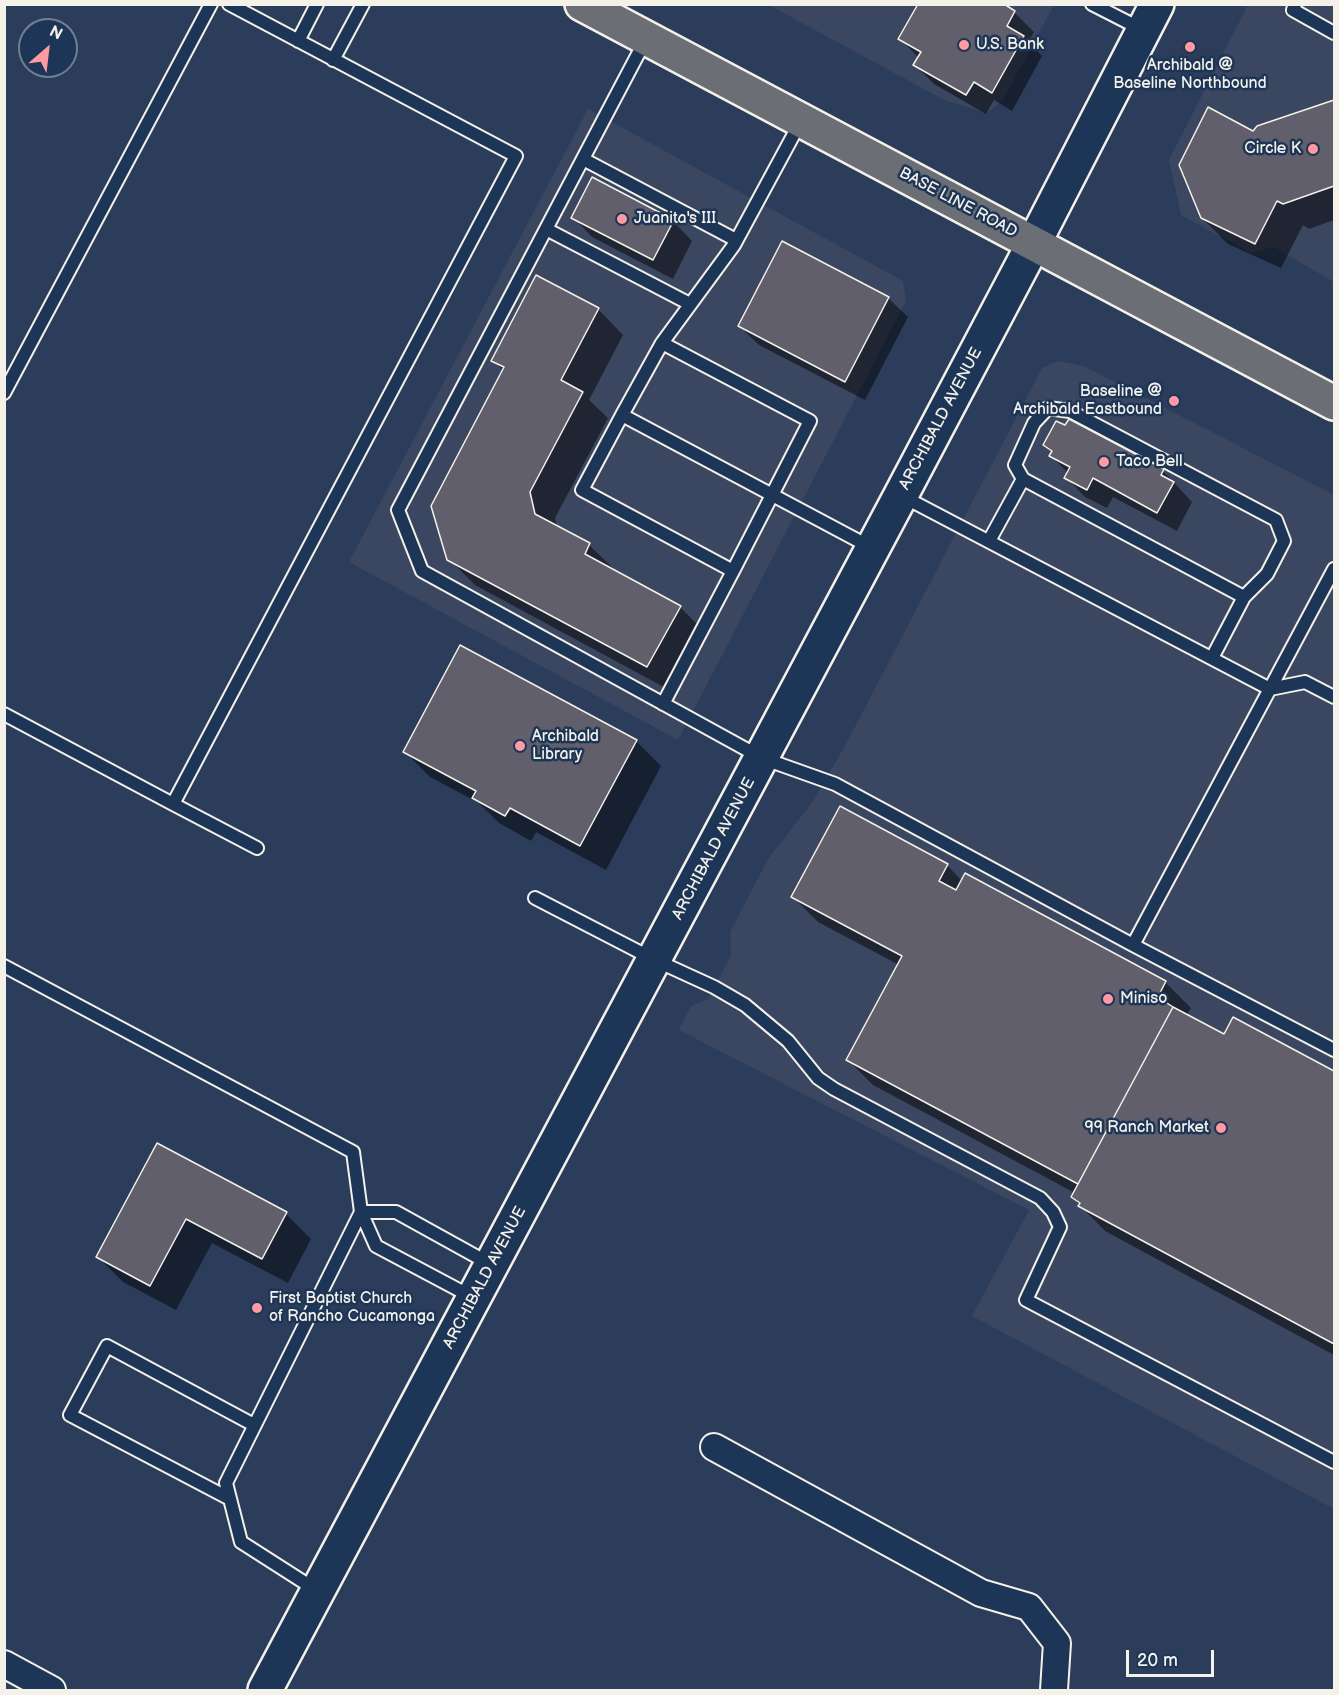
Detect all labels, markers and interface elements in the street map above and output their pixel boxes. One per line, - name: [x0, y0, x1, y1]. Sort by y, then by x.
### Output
- north arrow: [18, 18, 78, 78]
- text: N: [46, 22, 66, 45]
- place label: U.S. Bank: [976, 35, 1044, 55]
- marker: U.S. Bank: [957, 38, 971, 52]
- marker: Archibald @ Baseline Northbound: [1183, 40, 1197, 54]
- place label: Archibald @ Baseline Northbound: [1113, 56, 1267, 94]
- place label: Circle K: [1244, 139, 1301, 159]
- marker: Circle K: [1306, 142, 1320, 156]
- street label: BASE LINE ROAD: [896, 164, 1020, 242]
- place label: Juanita's III: [634, 209, 716, 229]
- marker: Juanita's III: [615, 212, 629, 226]
- street label: ARCHIBALD AVENUE: [895, 345, 987, 493]
- place label: Baseline @ Archibald Eastbound: [1013, 382, 1162, 420]
- marker: Baseline @ Archibald Eastbound: [1167, 394, 1181, 408]
- place label: Taco Bell: [1116, 452, 1182, 472]
- marker: Taco Bell: [1097, 455, 1111, 469]
- place label: Archibald Library: [532, 727, 599, 765]
- marker: Archibald Library: [513, 739, 527, 753]
- street label: ARCHIBALD AVENUE: [668, 775, 760, 923]
- place label: Miniso: [1120, 989, 1167, 1009]
- marker: Miniso: [1101, 992, 1115, 1006]
- place label: 99 Ranch Market: [1084, 1118, 1209, 1138]
- marker: 99 Ranch Market: [1214, 1121, 1228, 1135]
- street label: ARCHIBALD AVENUE: [439, 1204, 531, 1352]
- place label: First Baptist Church of Rancho Cucamonga: [269, 1289, 435, 1327]
- marker: First Baptist Church of Rancho Cucamonga: [250, 1301, 264, 1315]
- scale bar: [1129, 1638, 1218, 1676]
- text: 20 m: [1137, 1650, 1178, 1671]

